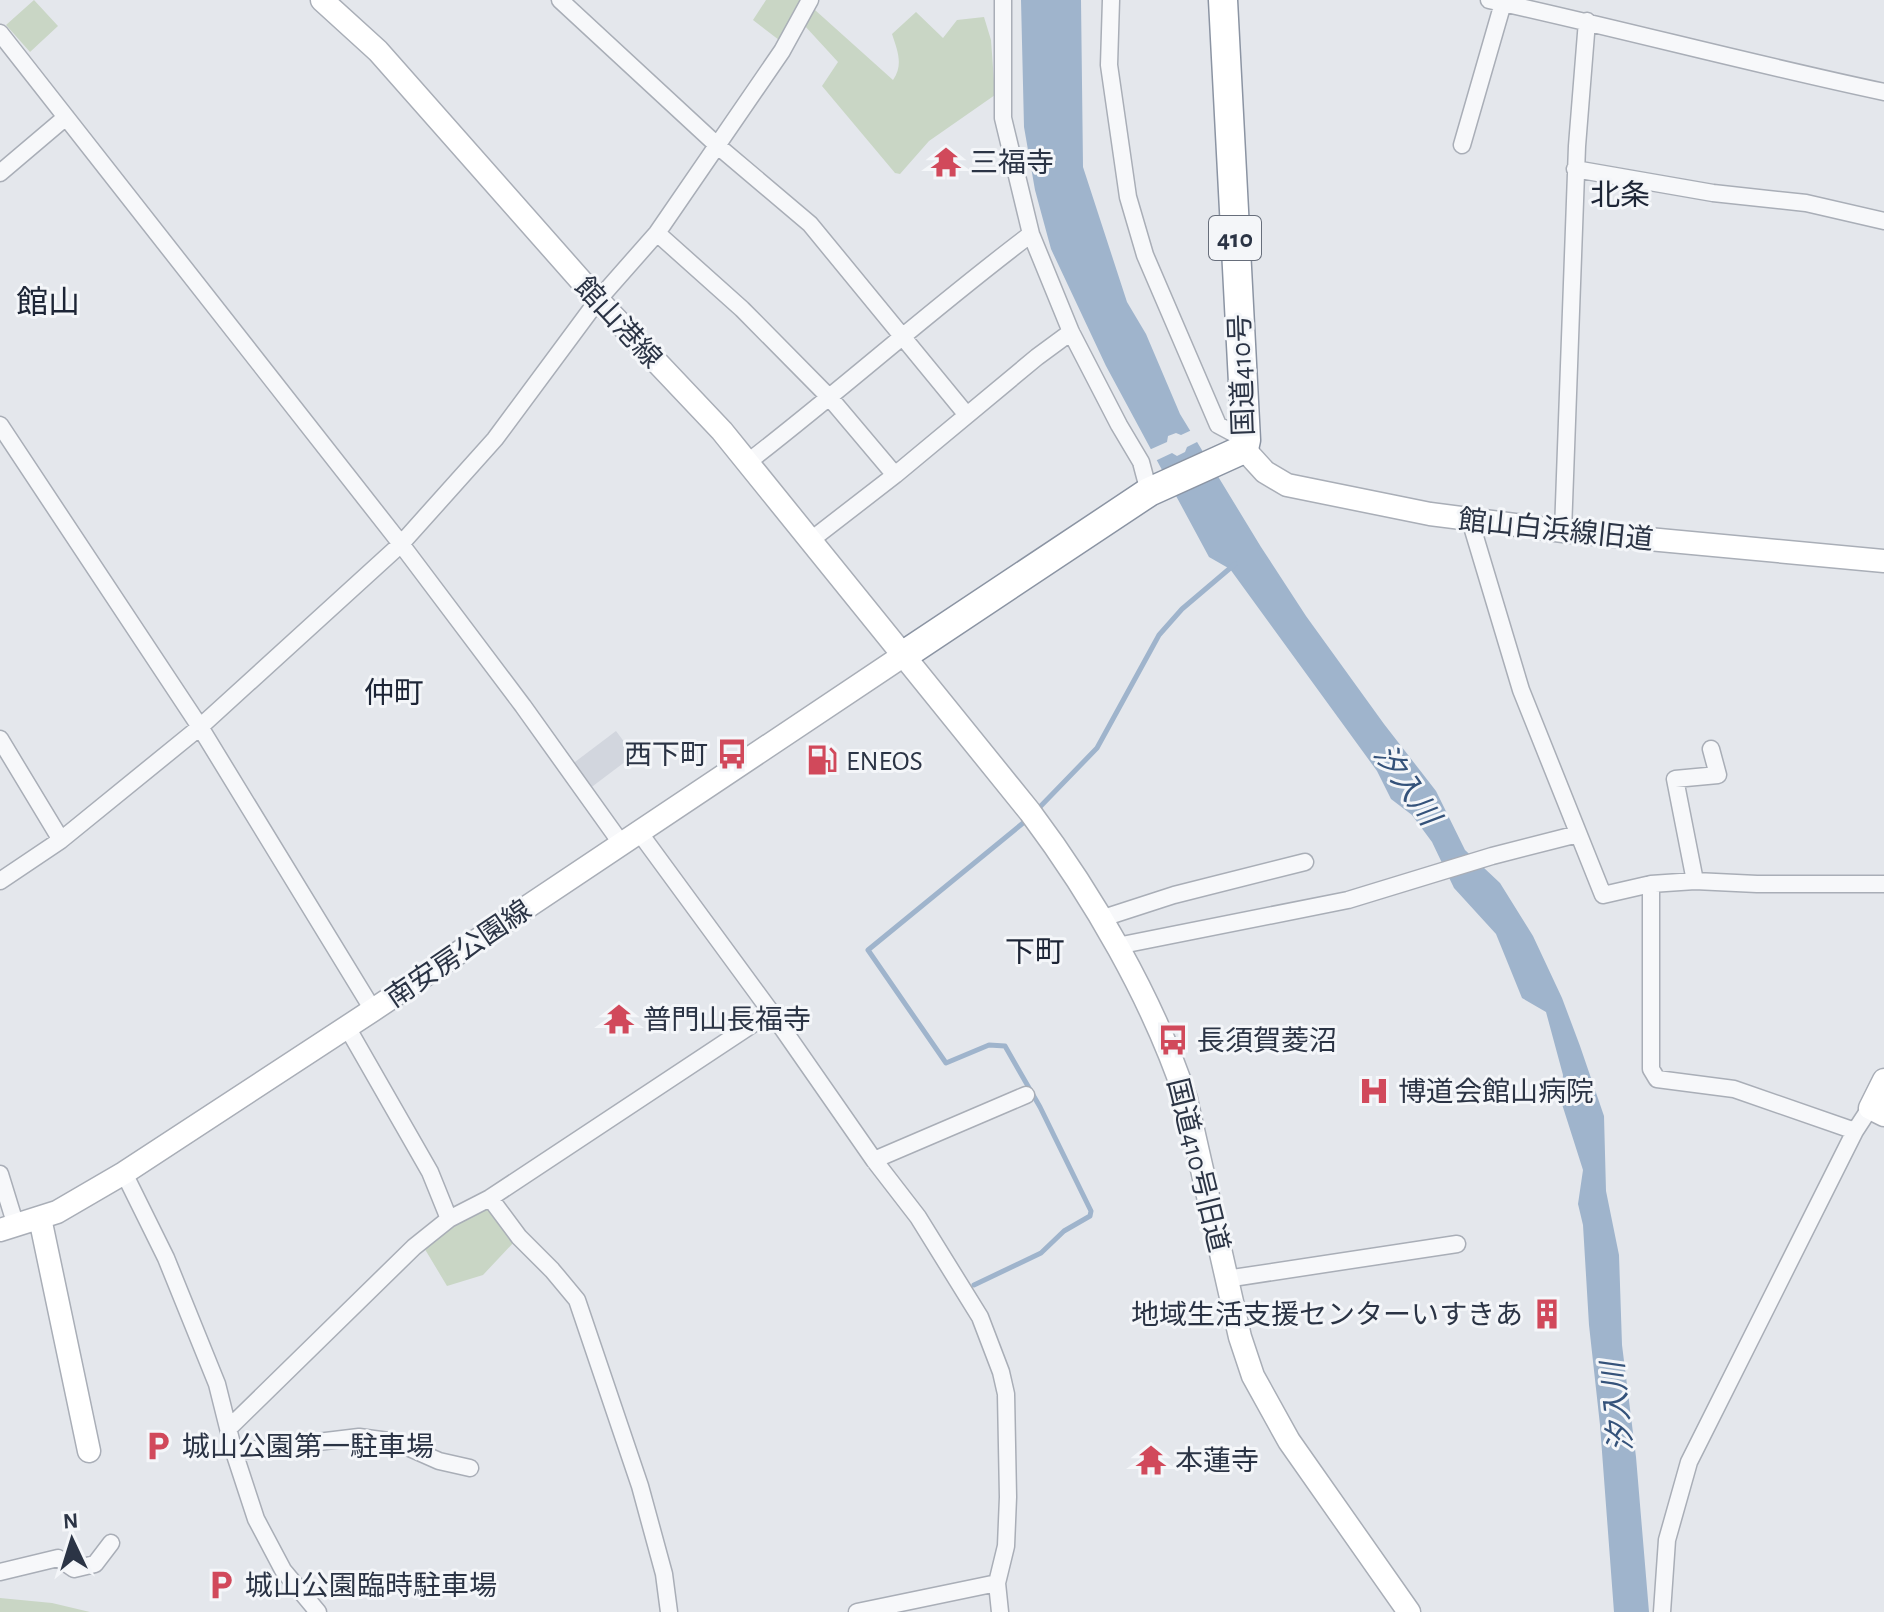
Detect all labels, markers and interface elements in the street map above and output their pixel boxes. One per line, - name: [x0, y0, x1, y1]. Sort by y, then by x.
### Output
- temple icon: 三福寺: [929, 145, 963, 179]
- place label: 三福寺: [970, 148, 1054, 178]
- district label: 北条: [1590, 179, 1650, 211]
- road number: 410: [1209, 216, 1261, 260]
- street label: 館山港線: [569, 271, 667, 374]
- district label: 館山: [16, 286, 80, 319]
- street label: 国道410号: [1225, 314, 1259, 436]
- street label: 館山白浜線旧道: [1457, 505, 1655, 555]
- district label: 仲町: [364, 677, 424, 709]
- bus stop icon: 西下町: [715, 737, 749, 771]
- water label: 汐入川: [1368, 739, 1448, 833]
- place label: 西下町: [624, 742, 708, 770]
- fuel station icon: ENEOS: [805, 743, 839, 777]
- place label: ENEOS: [846, 748, 923, 776]
- street label: 南安房公園線: [381, 894, 537, 1013]
- district label: 下町: [1005, 938, 1065, 968]
- temple icon: 普門山長福寺: [602, 1002, 636, 1036]
- place label: 普門山長福寺: [643, 1005, 811, 1035]
- bus stop icon: 長須賀菱沼: [1156, 1023, 1190, 1057]
- place label: 長須賀菱沼: [1197, 1026, 1337, 1056]
- hospital icon: 博道会館山病院: [1357, 1074, 1391, 1108]
- street label: 国道410号旧道: [1162, 1075, 1234, 1255]
- place label: 博道会館山病院: [1398, 1077, 1594, 1107]
- building icon: 地域生活支援センターいすきあ: [1530, 1297, 1564, 1331]
- place label: 地域生活支援センターいすきあ: [1131, 1300, 1523, 1330]
- water label: 汐入川: [1596, 1358, 1638, 1453]
- parking icon: 城山公園第一駐車場: [141, 1429, 175, 1463]
- place label: 城山公園第一駐車場: [182, 1432, 434, 1462]
- temple icon: 本蓮寺: [1134, 1443, 1168, 1477]
- place label: 本蓮寺: [1175, 1446, 1259, 1476]
- north arrow: [32, 1500, 112, 1580]
- text: N: [62, 1510, 79, 1533]
- parking icon: 城山公園臨時駐車場: [204, 1568, 238, 1602]
- place label: 城山公園臨時駐車場: [245, 1571, 497, 1601]

